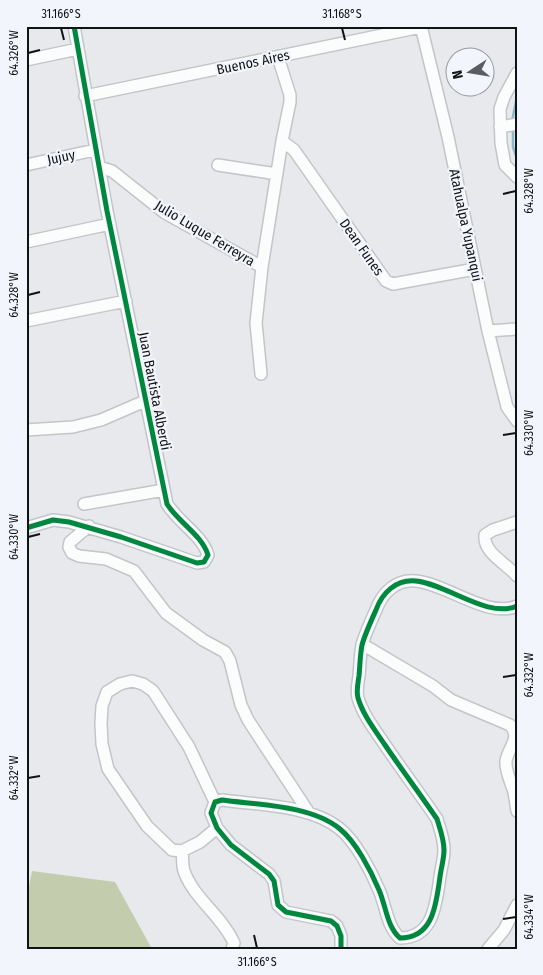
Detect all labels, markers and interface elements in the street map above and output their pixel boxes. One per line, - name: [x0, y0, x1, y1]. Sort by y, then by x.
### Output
- text: 31.166°S: [41, 7, 81, 21]
- text: 31.168°S: [322, 7, 362, 21]
- text: 64.326°W: [7, 30, 21, 76]
- street label: Buenos Aires: [215, 46, 291, 79]
- north arrow: [446, 48, 496, 98]
- text: N: [449, 69, 467, 80]
- street label: Jujuy: [46, 146, 77, 169]
- street label: Atahualpa Yupanqui: [445, 167, 486, 283]
- text: 64.328°W: [522, 168, 536, 214]
- street label: Julio Luque Ferreyra: [152, 197, 258, 270]
- street label: Dean Funes: [336, 216, 387, 279]
- text: 64.328°W: [7, 272, 21, 318]
- street label: Juan Bautista Alberdi: [135, 330, 174, 452]
- text: 64.330°W: [522, 410, 536, 456]
- text: 64.330°W: [7, 514, 21, 560]
- text: 64.332°W: [522, 652, 536, 698]
- text: 64.332°W: [7, 755, 21, 801]
- text: 64.334°W: [522, 894, 536, 940]
- text: 31.166°S: [237, 955, 277, 969]

